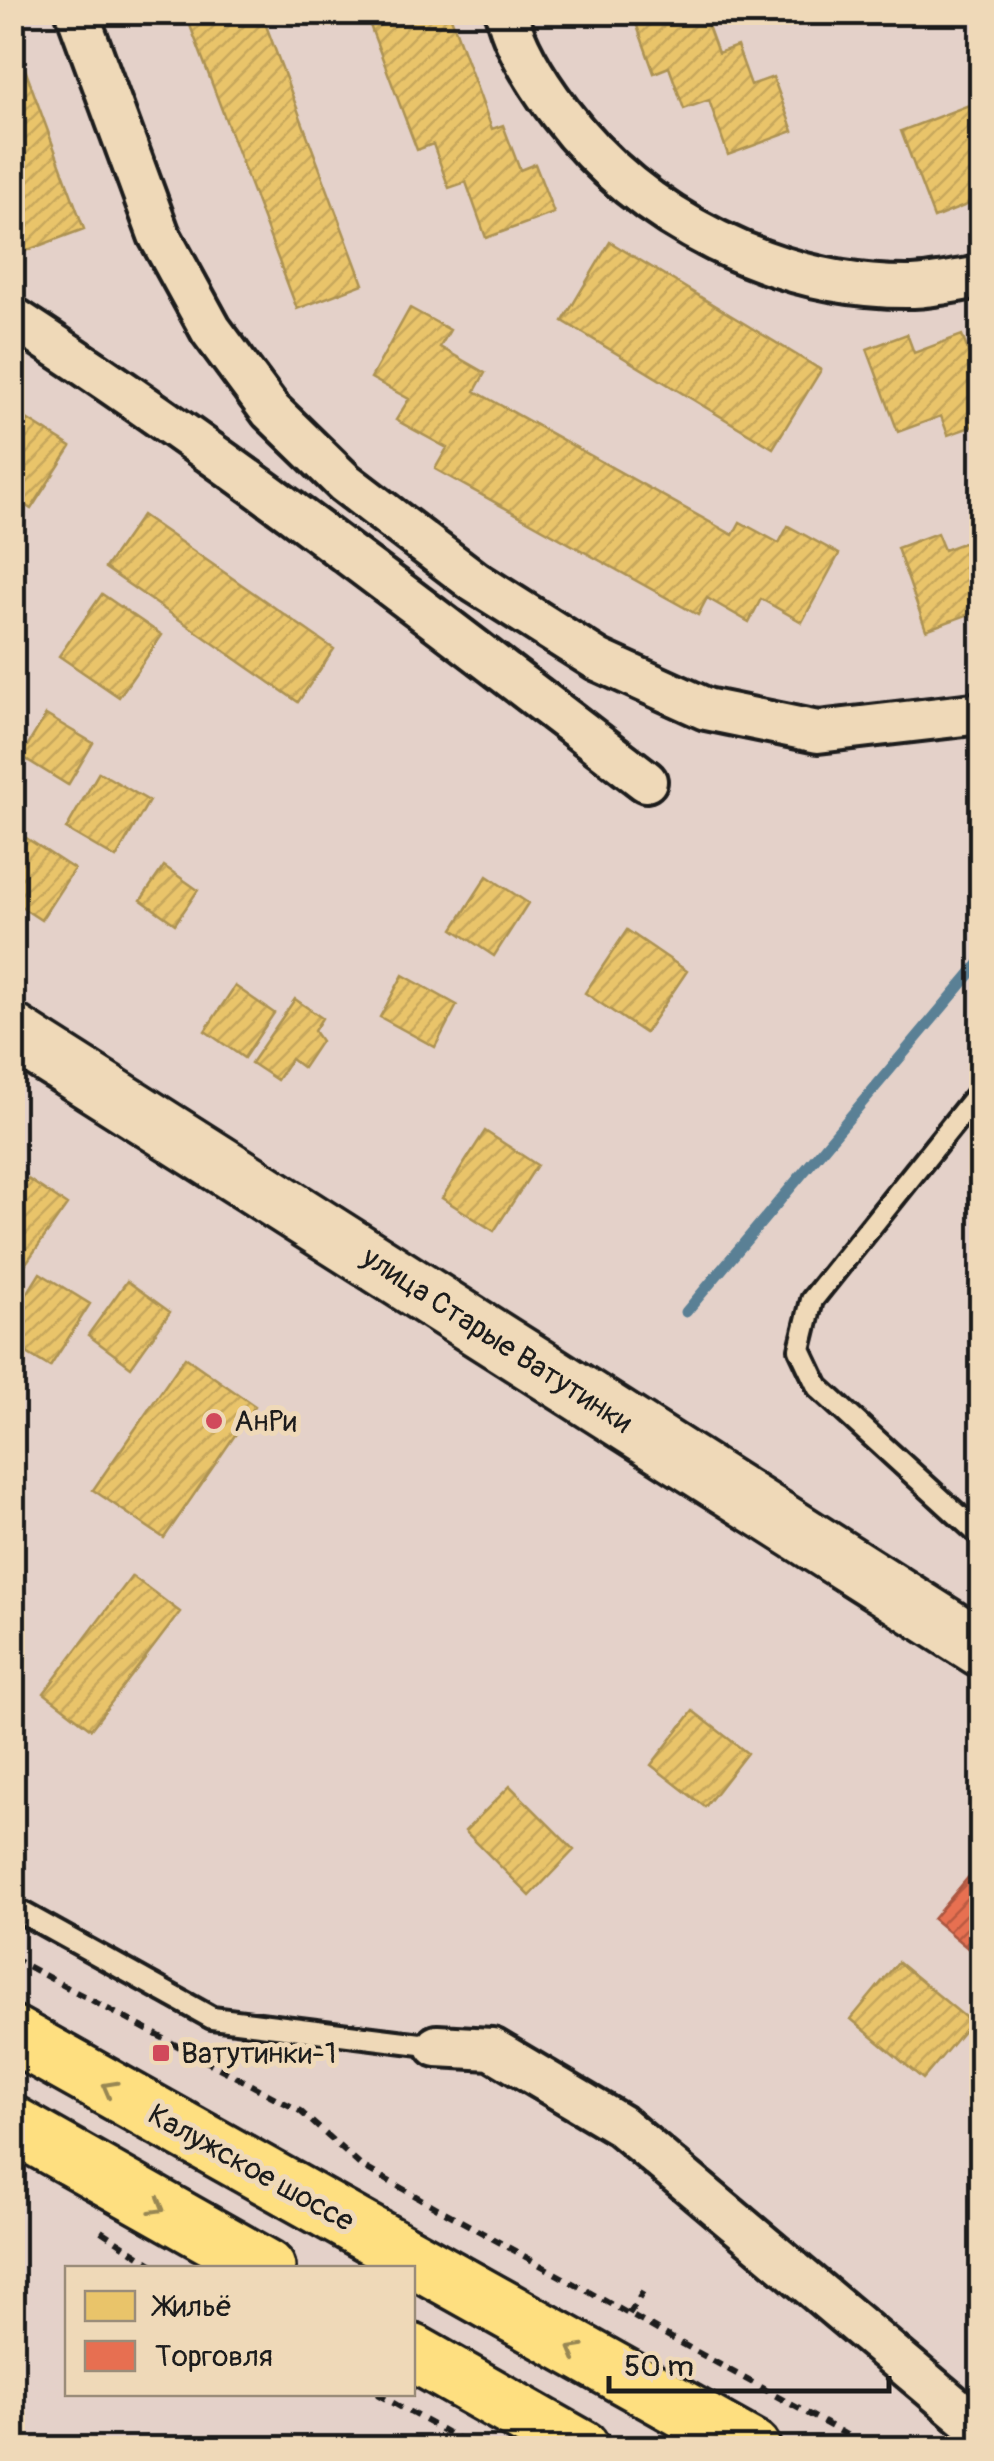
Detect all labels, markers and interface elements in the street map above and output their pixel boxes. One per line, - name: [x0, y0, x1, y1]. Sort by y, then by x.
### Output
- street label: улица Старые Ватутинки: [354, 1238, 639, 1441]
- place label: АнРи: [234, 1403, 297, 1440]
- marker: АнРи: [203, 1410, 225, 1432]
- place label: Ватутинки-1: [181, 2035, 336, 2072]
- marker: Ватутинки-1: [150, 2042, 172, 2064]
- one-way arrow: [102, 2081, 120, 2101]
- street label: Калужское шоссе: [142, 2096, 361, 2240]
- one-way arrow: [147, 2195, 165, 2214]
- legend: [65, 2266, 415, 2396]
- text: Жильё: [151, 2288, 232, 2325]
- scale bar: [609, 2331, 889, 2393]
- text: Торговля: [155, 2338, 273, 2375]
- one-way arrow: [568, 2343, 586, 2363]
- text: 50 m: [624, 2348, 694, 2385]

